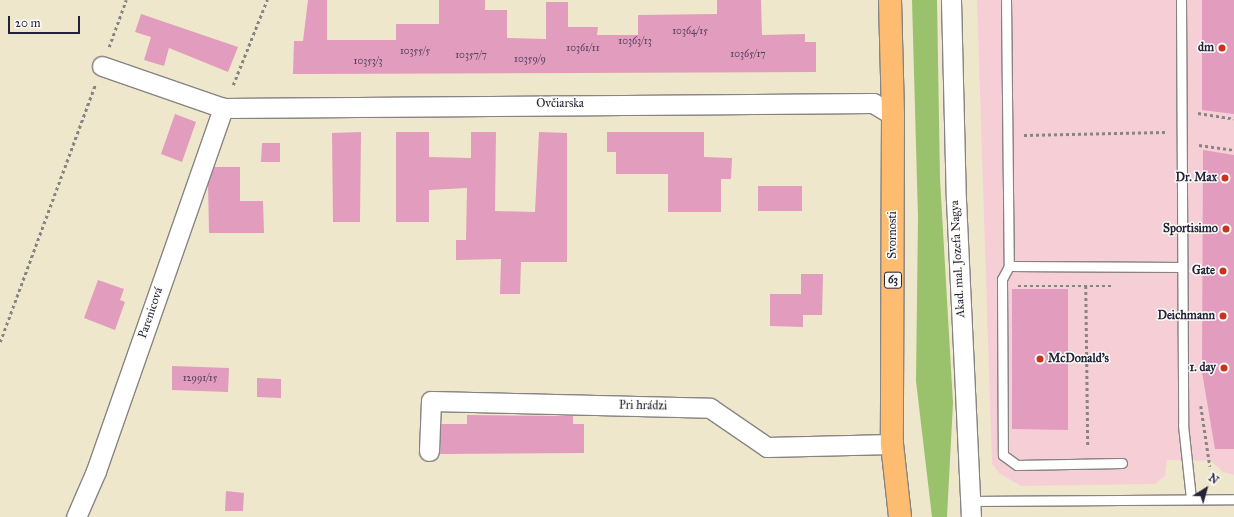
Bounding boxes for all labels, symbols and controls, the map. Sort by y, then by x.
scale bar [10,8,82,34]
text: 20 m [15,16,41,30]
house number: 10364/15 [672,26,708,38]
house number: 10363/13 [618,36,652,48]
place label: dm [1198,41,1214,55]
house number: 10361/11 [566,43,600,55]
marker: dm [1217,43,1227,53]
house number: 10355/5 [400,46,430,58]
house number: 10365/17 [730,49,766,61]
house number: 10357/7 [455,50,487,62]
house number: 10359/9 [514,54,546,66]
house number: 10353/3 [353,56,383,68]
street label: Ovčiarska [536,97,584,111]
place label: Dr. Max [1175,171,1217,185]
marker: Dr. Max [1220,173,1230,183]
street label: Akad. mal. Jozefa Nagya [948,200,968,318]
street label: Svornosti [886,211,900,259]
place label: Sportisimo [1163,222,1218,236]
marker: Sportisimo [1221,224,1231,234]
place label: Gate [1192,264,1215,278]
marker: Gate [1218,266,1228,276]
road number: 63 [883,271,903,289]
street label: Parenicová [136,286,166,340]
place label: Deichmann [1157,309,1215,323]
marker: Deichmann [1218,311,1228,321]
place label: McDonald's [1048,352,1109,366]
marker: McDonald's [1035,354,1045,364]
place label: 1. day [1190,361,1216,375]
marker: 1. day [1219,363,1229,373]
house number: 12991/15 [183,373,217,385]
street label: Pri hrádzi [619,398,667,414]
north arrow [1186,469,1226,509]
text: N [1206,471,1221,487]

